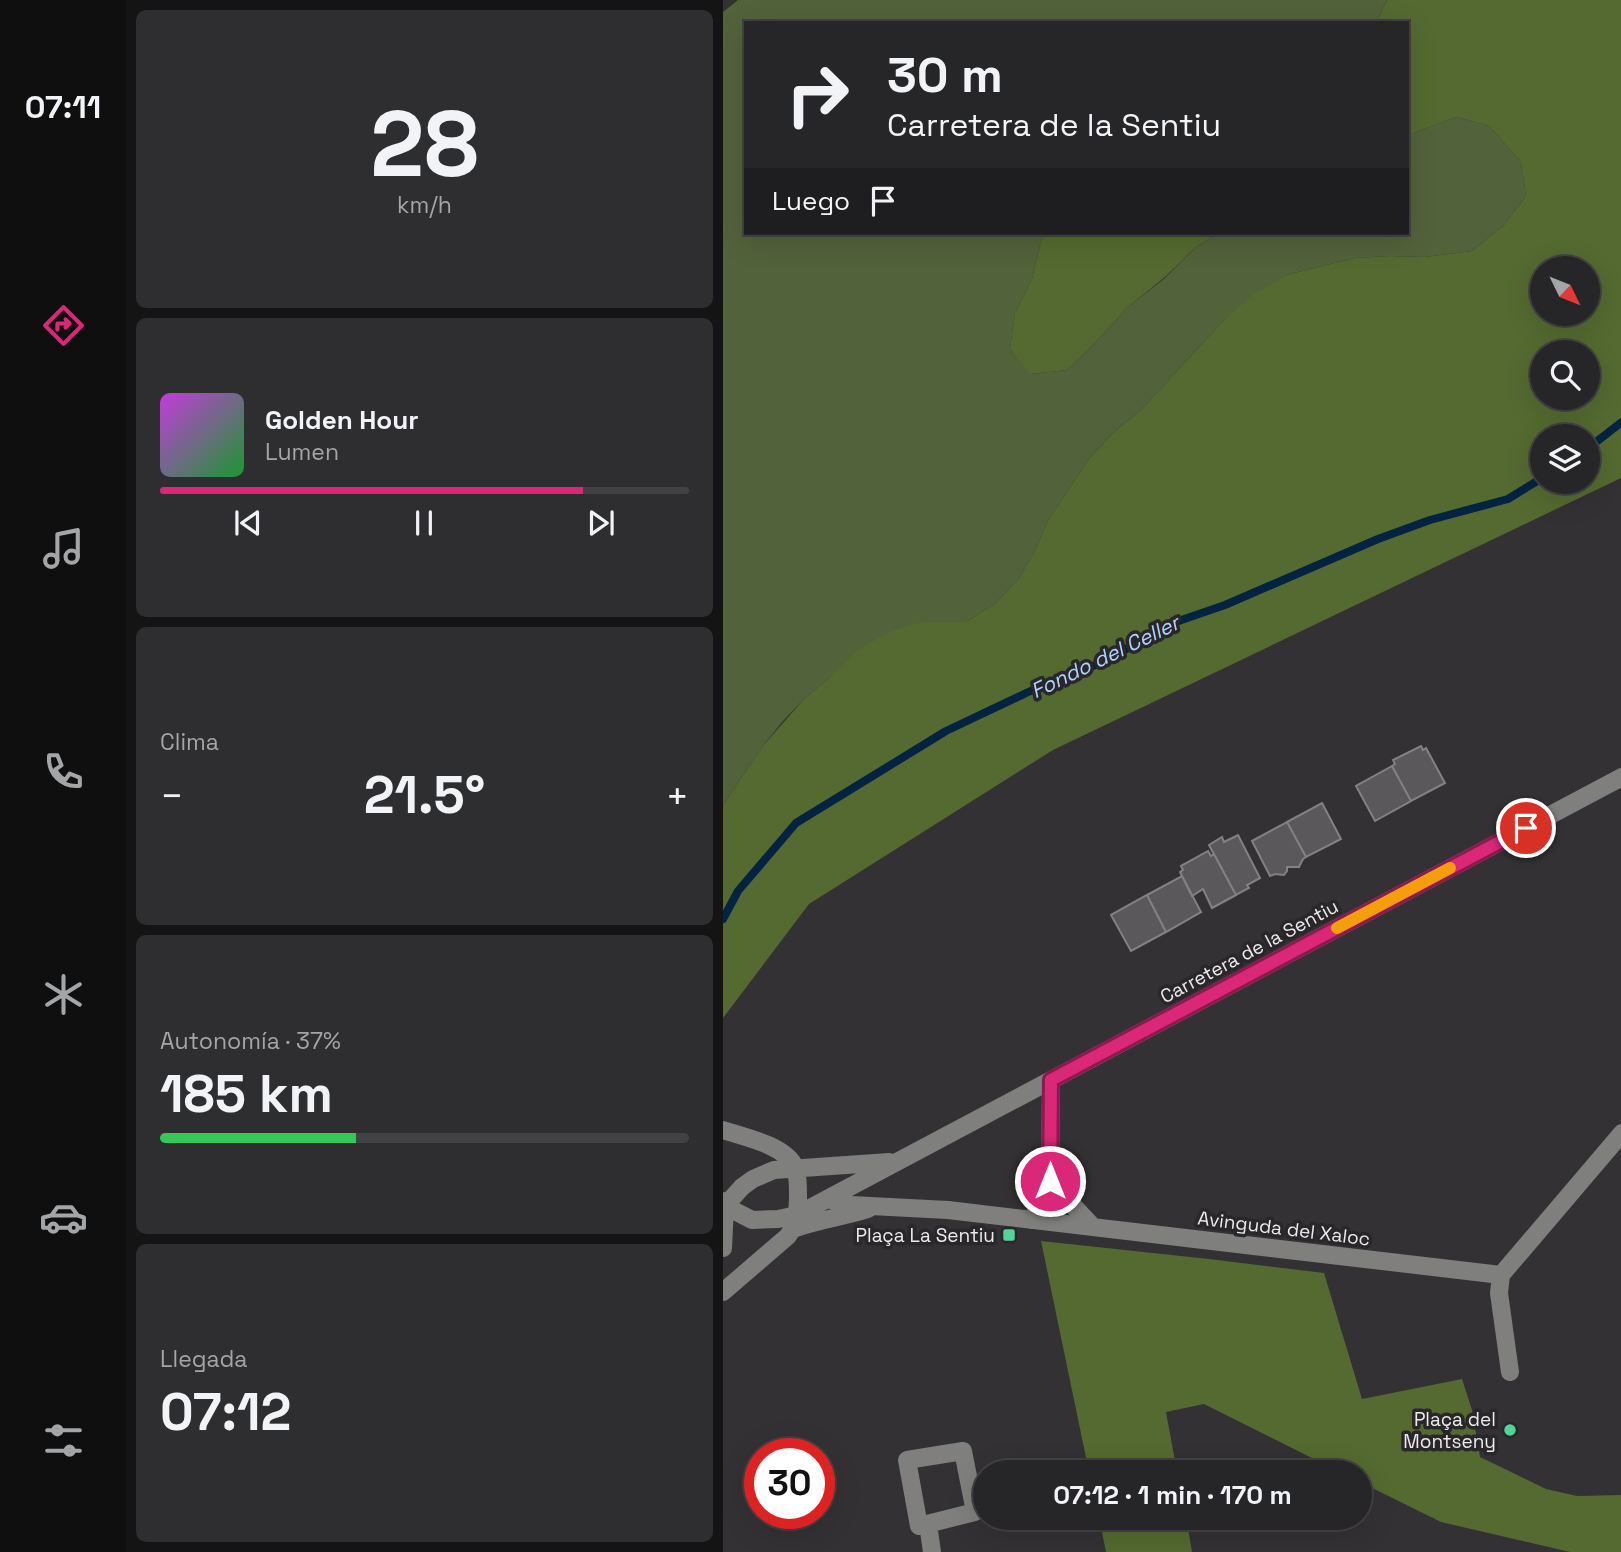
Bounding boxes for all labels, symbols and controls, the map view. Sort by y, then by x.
text: 30 m [887,44,1003,106]
icon: right [772,49,863,140]
text: 28 [370,86,479,203]
text: 07:11 [25,87,101,127]
text: Carretera de la Sentiu [887,105,1221,145]
icon: arrive [864,182,902,220]
text: Luego [772,184,850,218]
text: km/h [397,190,452,220]
north arrow [1530,256,1600,326]
map controls [1530,256,1600,494]
icon: directions [39,301,88,350]
button: search [1530,340,1600,410]
text: Golden Hour [265,403,419,437]
button: layers [1530,424,1600,494]
text: Lumen [265,437,339,467]
icon: previous [229,504,267,542]
icon: pause [405,504,443,542]
icon: next [582,504,620,542]
icon: music [39,524,88,573]
water label: Fondo del Celler [1026,608,1185,704]
text: Clima [160,727,219,757]
icon: phone [39,747,88,796]
text: 21.5° [364,762,485,828]
text: − [160,772,184,820]
text: + [665,772,689,820]
pin [1496,798,1556,858]
icon: arrive [1507,809,1545,847]
street label: Carretera de la Sentiu [1156,894,1343,1009]
icon: climate [39,970,88,1019]
text: Autonomía · 37% [160,1026,341,1056]
text: 185 km [160,1061,333,1127]
position arrow [1013,1144,1087,1218]
icon: car [39,1193,88,1242]
street label: Avinguda del Xaloc [1196,1206,1372,1251]
place label: Plaça La Sentiu [856,1223,995,1248]
marker: Plaça La Sentiu [1001,1227,1017,1243]
text: Llegada [160,1344,248,1374]
text: 07:12 [160,1379,291,1445]
place label: Plaça del Montseny [1403,1407,1496,1454]
icon: filters [39,1416,88,1465]
marker: Plaça del Montseny [1502,1422,1518,1438]
speed limit sign: 30 [744,1438,835,1529]
text: 07:12 · 1 min · 170 m [1053,1478,1292,1512]

